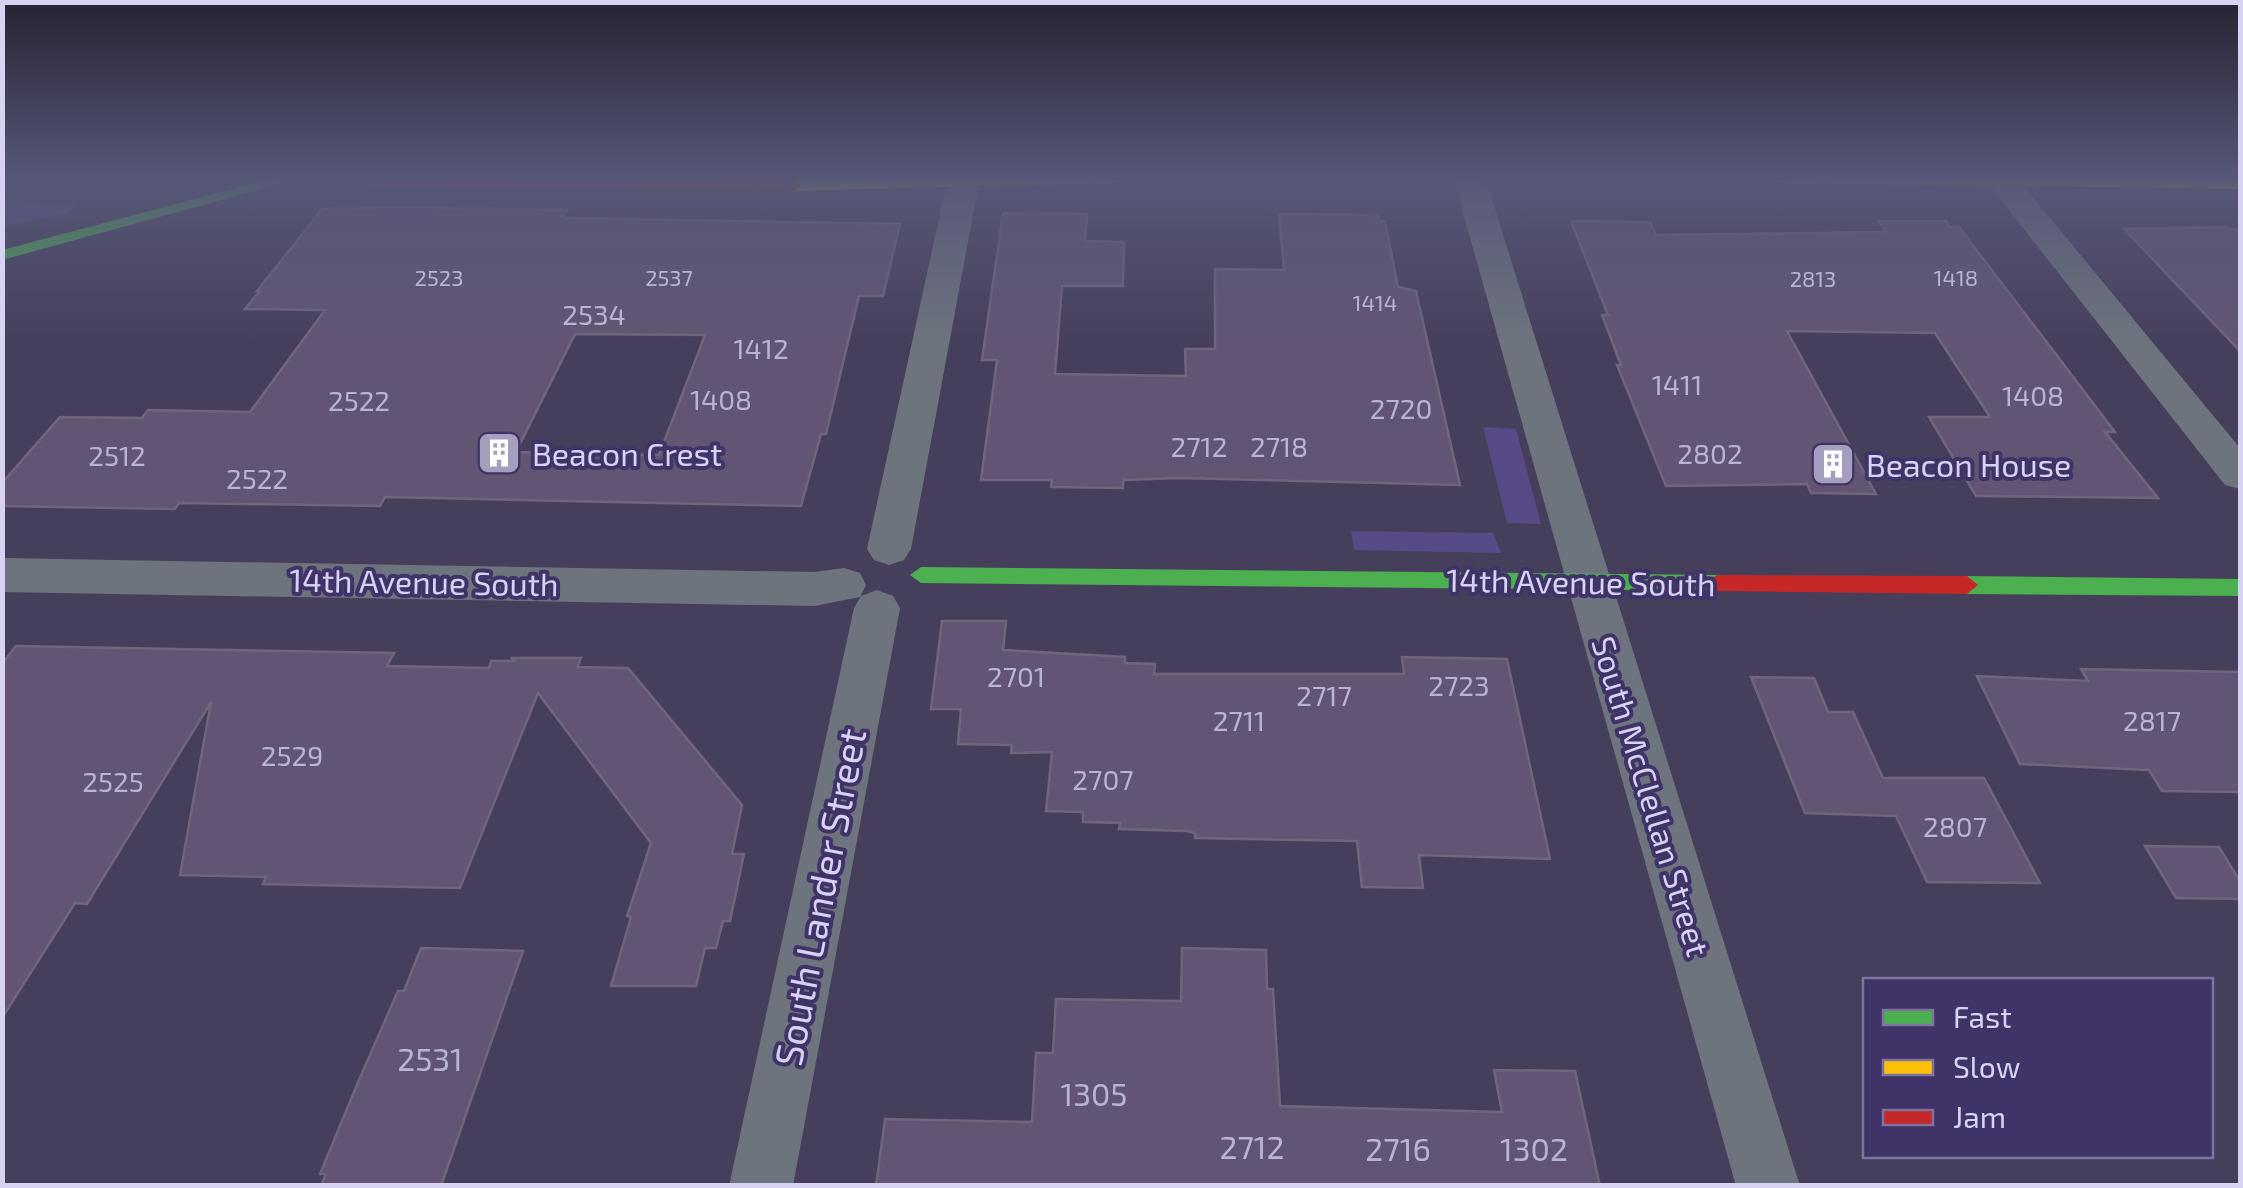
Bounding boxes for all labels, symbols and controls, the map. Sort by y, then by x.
house number: 2523 [415,264,463,290]
house number: 2537 [645,264,693,290]
house number: 1418 [1934,264,1978,290]
house number: 2813 [1790,265,1836,291]
house number: 1414 [1353,289,1397,315]
house number: 2534 [562,297,626,331]
house number: 1412 [733,331,789,365]
house number: 1411 [1652,367,1702,401]
house number: 1408 [2002,378,2064,412]
house number: 1408 [690,382,752,416]
house number: 2522 [328,383,390,417]
house number: 2720 [1370,391,1432,425]
house number: 2712 [1171,429,1227,463]
house number: 2718 [1250,429,1308,463]
building icon: Beacon Crest [476,430,522,476]
place label: Beacon Crest [532,434,722,472]
house number: 2802 [1677,436,1743,470]
house number: 2512 [88,438,146,472]
building icon: Beacon House [1810,441,1856,487]
place label: Beacon House [1866,445,2071,483]
house number: 2522 [226,461,288,495]
street label: 14th Avenue South [289,560,559,602]
street label: 14th Avenue South [1446,560,1716,602]
street label: South McClellan Street [1585,632,1719,960]
house number: 2701 [987,659,1045,693]
house number: 2723 [1428,668,1490,702]
house number: 2717 [1296,678,1352,712]
house number: 2711 [1213,703,1265,737]
house number: 2817 [2123,703,2181,737]
street label: South Lander Street [764,724,874,1070]
house number: 2529 [261,738,323,772]
house number: 2707 [1072,762,1134,796]
house number: 2525 [82,764,144,798]
house number: 2807 [1923,809,1987,843]
legend [1863,978,2213,1158]
text: Fast [1953,998,2012,1034]
house number: 2531 [397,1039,463,1077]
text: Slow [1953,1048,2020,1084]
house number: 1305 [1061,1074,1127,1112]
text: Jam [1953,1098,2006,1134]
house number: 2712 [1219,1127,1285,1165]
house number: 2716 [1365,1129,1431,1167]
house number: 1302 [1500,1129,1568,1167]

